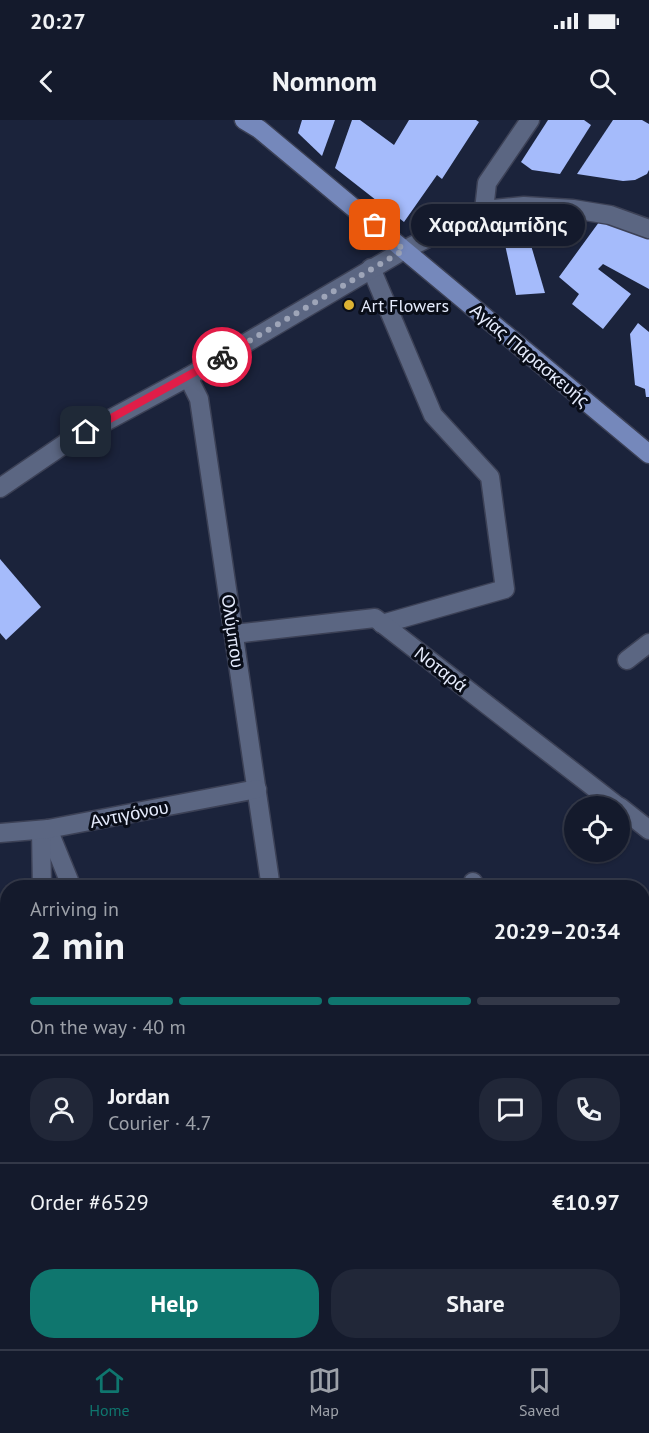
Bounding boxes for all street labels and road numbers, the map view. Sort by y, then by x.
street label: Αγίας Παρασκευής [465,298,595,412]
street label: Ολύμπου [216,593,250,669]
street label: Νοταρά [410,641,472,697]
street label: Αντιγόνου [88,795,170,833]

